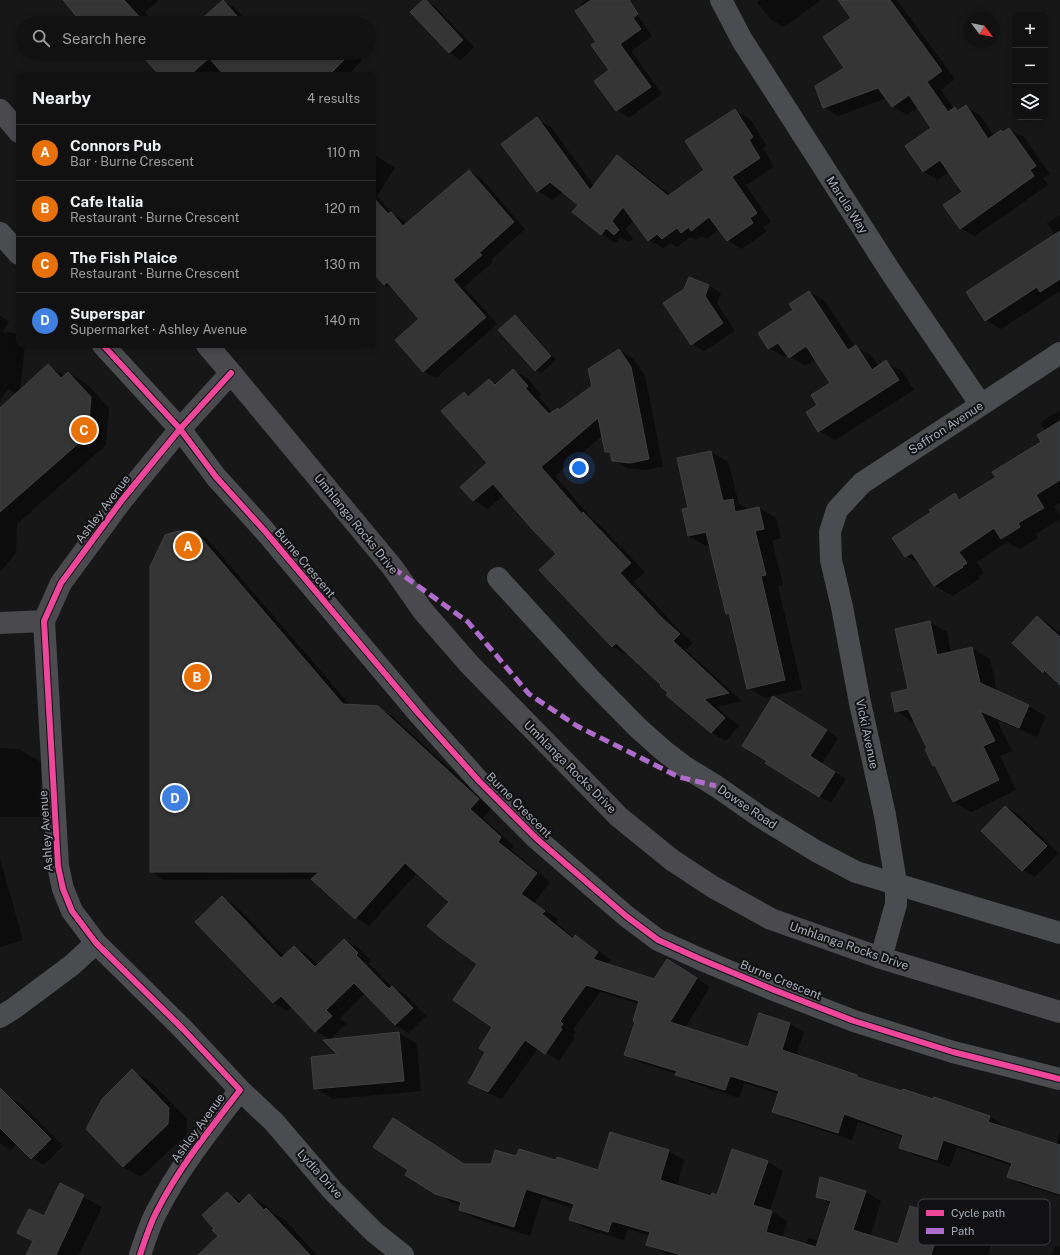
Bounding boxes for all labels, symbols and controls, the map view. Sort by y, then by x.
north arrow [964,12,1000,48]
map controls [1012,12,1048,120]
button: + [1012,12,1048,48]
search box [16,16,376,60]
icon: search [30,27,52,49]
text: Search here [62,30,146,47]
button: − [1012,48,1048,84]
button: layers [1012,84,1048,120]
text: Nearby [32,88,91,108]
text: 4 results [307,91,360,106]
text: Connors Pub [70,137,161,154]
text: A [40,145,50,160]
text: 110 m [327,145,360,160]
text: Bar · Burne Crescent [70,154,194,169]
street label: Marula Way [823,174,871,237]
text: Cafe Italia [70,193,143,210]
text: B [41,201,49,216]
text: 120 m [325,201,360,216]
text: Restaurant · Burne Crescent [70,210,240,225]
text: The Fish Plaice [70,249,177,266]
text: C [40,257,50,272]
text: 130 m [324,257,360,272]
text: Restaurant · Burne Crescent [70,266,240,281]
text: Superspar [70,305,145,322]
text: D [40,313,50,328]
text: 140 m [324,313,360,328]
text: Supermarket · Ashley Avenue [70,322,247,337]
street label: Saffron Avenue [906,399,986,457]
pin: C [71,415,97,445]
your location [569,458,589,478]
street label: Umhlanga Rocks Drive [311,471,401,577]
street label: Ashley Avenue [73,472,133,546]
street label: Burne Crescent [272,525,338,601]
pin: A [175,531,201,561]
pin: B [184,662,210,692]
street label: Vicki Avenue [853,698,881,771]
street label: Umhlanga Rocks Drive [521,718,619,816]
street label: Burne Crescent [483,769,555,841]
street label: Dowse Road [715,782,779,832]
pin: D [162,783,188,813]
street label: Ashley Avenue [36,789,56,872]
street label: Umhlanga Rocks Drive [788,919,911,973]
street label: Burne Crescent [738,957,824,1003]
street label: Ashley Avenue [168,1091,228,1165]
street label: Lydia Drive [294,1147,346,1202]
legend [918,1199,1050,1245]
text: Cycle path [951,1207,1005,1219]
text: Path [951,1225,974,1237]

